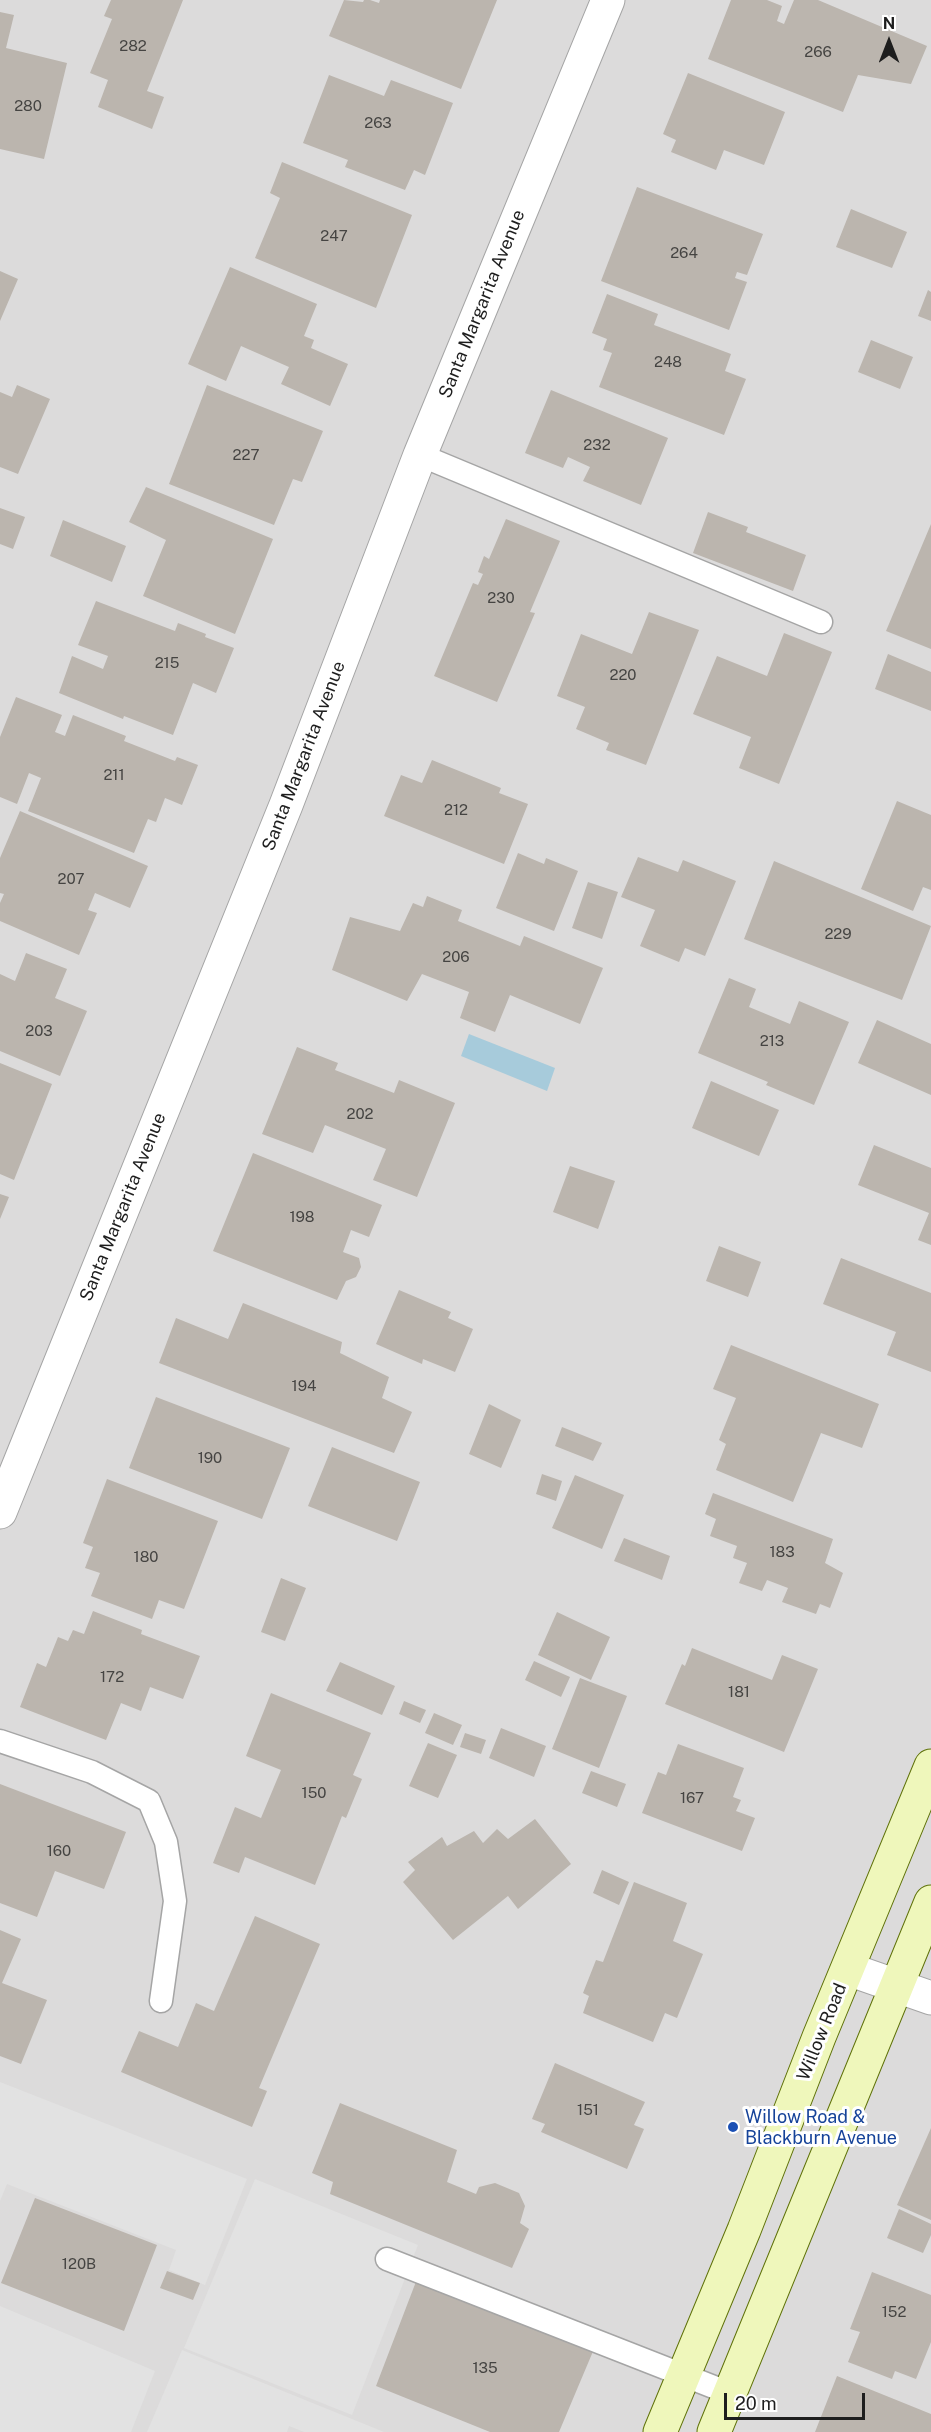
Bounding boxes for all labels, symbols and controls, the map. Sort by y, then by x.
north arrow [859,12,919,72]
text: N [883,14,895,33]
house number: 282 [119,37,147,55]
house number: 266 [804,43,832,61]
house number: 280 [14,97,42,115]
house number: 263 [364,114,392,132]
street label: Santa Margarita Avenue [434,207,530,401]
house number: 247 [320,227,348,245]
house number: 264 [670,244,698,262]
house number: 248 [654,353,682,371]
house number: 232 [583,436,611,454]
house number: 227 [233,446,259,464]
house number: 230 [487,589,515,607]
house number: 215 [155,654,179,672]
street label: Santa Margarita Avenue [258,658,350,854]
house number: 220 [609,666,637,684]
house number: 211 [103,766,125,784]
house number: 212 [444,801,468,819]
house number: 207 [58,870,84,888]
house number: 229 [824,925,852,943]
house number: 206 [442,948,470,966]
house number: 203 [25,1022,53,1040]
house number: 213 [760,1032,784,1050]
house number: 202 [346,1105,374,1123]
street label: Santa Margarita Avenue [75,1110,171,1304]
house number: 198 [289,1208,315,1226]
house number: 194 [292,1377,316,1395]
house number: 190 [198,1449,222,1467]
house number: 183 [769,1543,795,1561]
house number: 180 [134,1548,158,1566]
house number: 172 [100,1668,124,1686]
house number: 181 [728,1683,750,1701]
house number: 150 [302,1784,326,1802]
house number: 167 [680,1789,704,1807]
house number: 160 [47,1842,71,1860]
street label: Willow Road [793,1980,851,2084]
house number: 151 [577,2101,599,2119]
place label: Willow Road & Blackburn Avenue [745,2106,897,2148]
marker: Willow Road & Blackburn Avenue [726,2120,740,2134]
house number: 120B [62,2255,96,2273]
house number: 152 [882,2303,906,2321]
house number: 135 [472,2359,498,2377]
scale bar [727,2381,868,2419]
text: 20 m [735,2393,777,2414]

